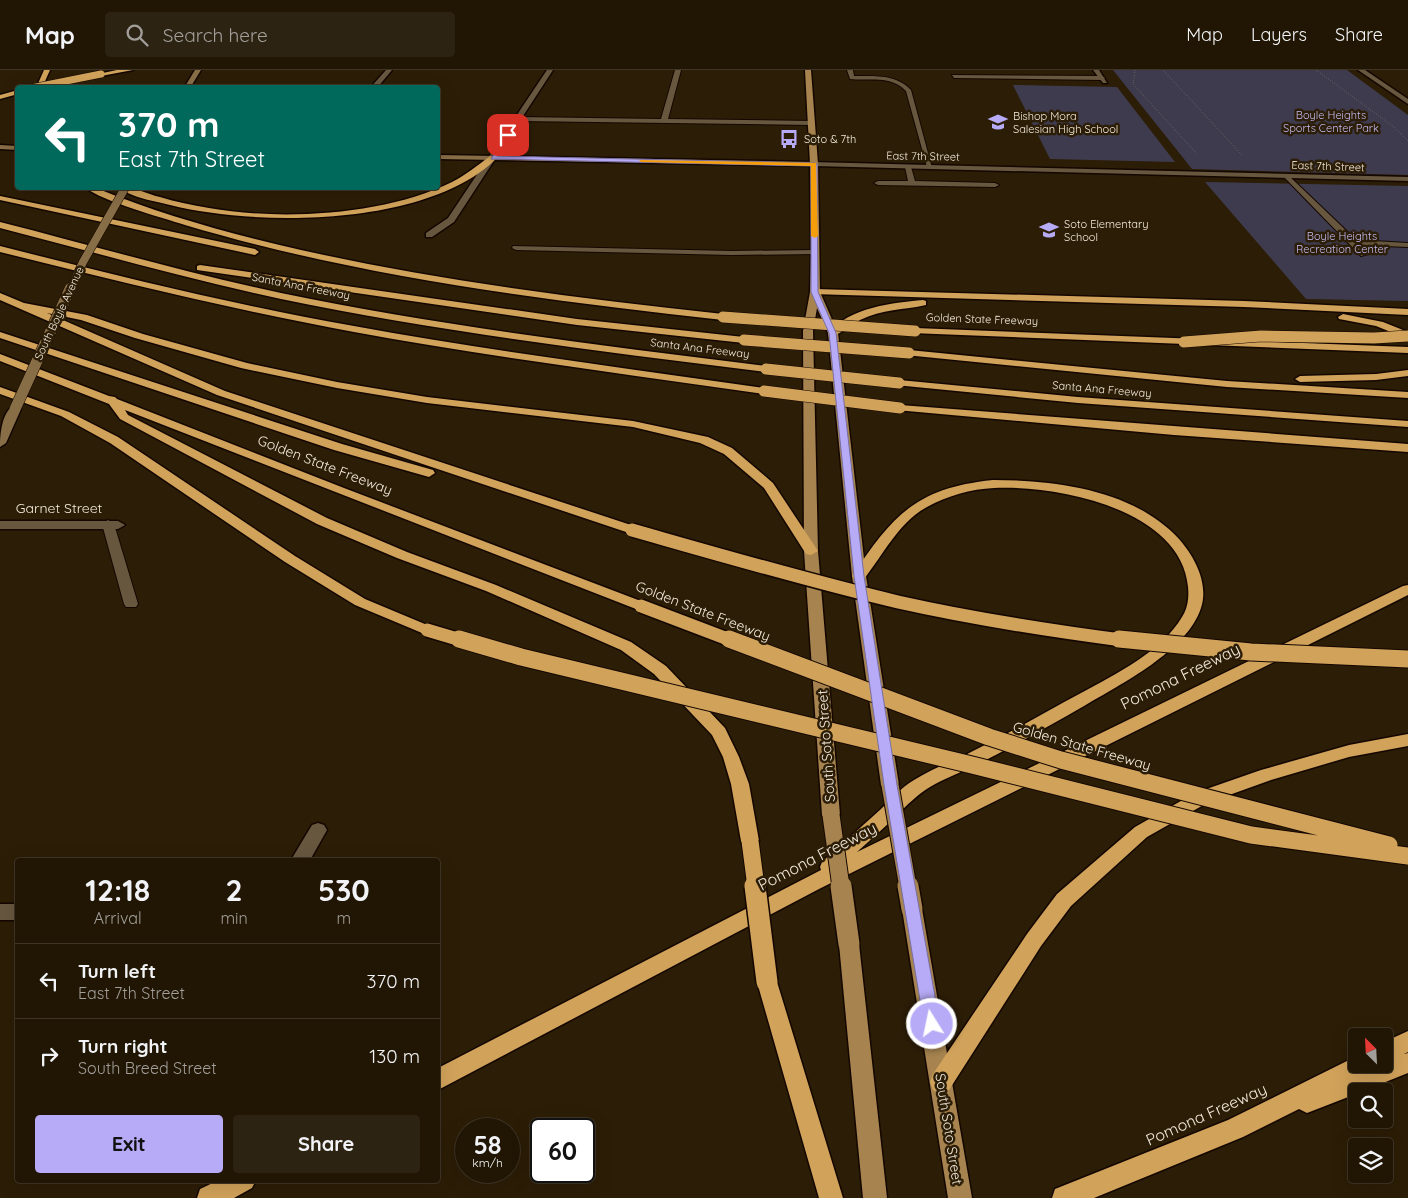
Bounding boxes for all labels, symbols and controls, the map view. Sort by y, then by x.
search box [105,12,455,57]
text: Map [25,20,75,50]
icon: search [123,21,151,49]
text: Search here [163,23,268,47]
text: Map [1186,23,1223,46]
text: Layers [1251,23,1307,46]
text: Share [1335,23,1383,46]
text: 370 m [118,102,220,146]
icon: left [35,105,100,170]
park label: Boyle Heights Sports Center Park [1283,108,1379,135]
place label: Bishop Mora Salesian High School [1013,109,1118,136]
school or university icon: Bishop Mora Salesian High School [987,111,1009,133]
pin [487,114,529,156]
icon: arrive [494,121,522,149]
bus stop icon: Soto & 7th [778,128,800,150]
place label: Soto & 7th [804,132,856,146]
text: East 7th Street [118,145,265,173]
street label: East 7th Street [886,148,960,164]
street label: East 7th Street [1291,158,1365,174]
place label: Soto Elementary School [1064,217,1149,244]
school or university icon: Soto Elementary School [1038,219,1060,241]
park label: Boyle Heights Recreation Center [1296,229,1389,256]
street label: South Boyle Avenue [31,264,87,362]
street label: Santa Ana Freeway [251,270,351,302]
street label: Golden State Freeway [926,310,1038,328]
street label: Santa Ana Freeway [650,335,750,361]
street label: Santa Ana Freeway [1052,378,1152,400]
street label: Golden State Freeway [255,431,395,499]
street label: Garnet Street [16,499,103,517]
street label: Golden State Freeway [633,577,773,645]
street label: Pomona Freeway [1117,638,1243,714]
street label: South Soto Street [813,689,839,803]
street label: Golden State Freeway [1011,718,1153,774]
street label: Pomona Freeway [754,818,880,894]
text: 12:18 [85,871,150,909]
text: 2 [226,871,243,909]
text: 530 [318,871,370,909]
text: Arrival [94,908,142,928]
text: min [220,908,248,928]
text: m [337,908,351,928]
text: Turn left [78,959,156,983]
icon: left [35,967,63,995]
text: 370 m [366,969,420,993]
text: East 7th Street [78,983,185,1003]
position arrow [905,997,957,1049]
north arrow [1348,1028,1392,1072]
map controls [1348,1028,1393,1183]
text: Turn right [78,1034,167,1058]
icon: right [35,1042,63,1070]
text: 130 m [369,1044,420,1068]
text: South Breed Street [78,1058,217,1078]
street label: South Soto Street [931,1072,967,1186]
street label: Pomona Freeway [1142,1078,1270,1150]
button: search [1348,1083,1393,1128]
button: Exit [35,1115,223,1173]
button: Share [233,1115,420,1173]
speed limit sign: 60 [530,1118,595,1183]
text: 58 [473,1129,502,1160]
button: layers [1348,1138,1393,1183]
text: km/h [472,1155,503,1170]

